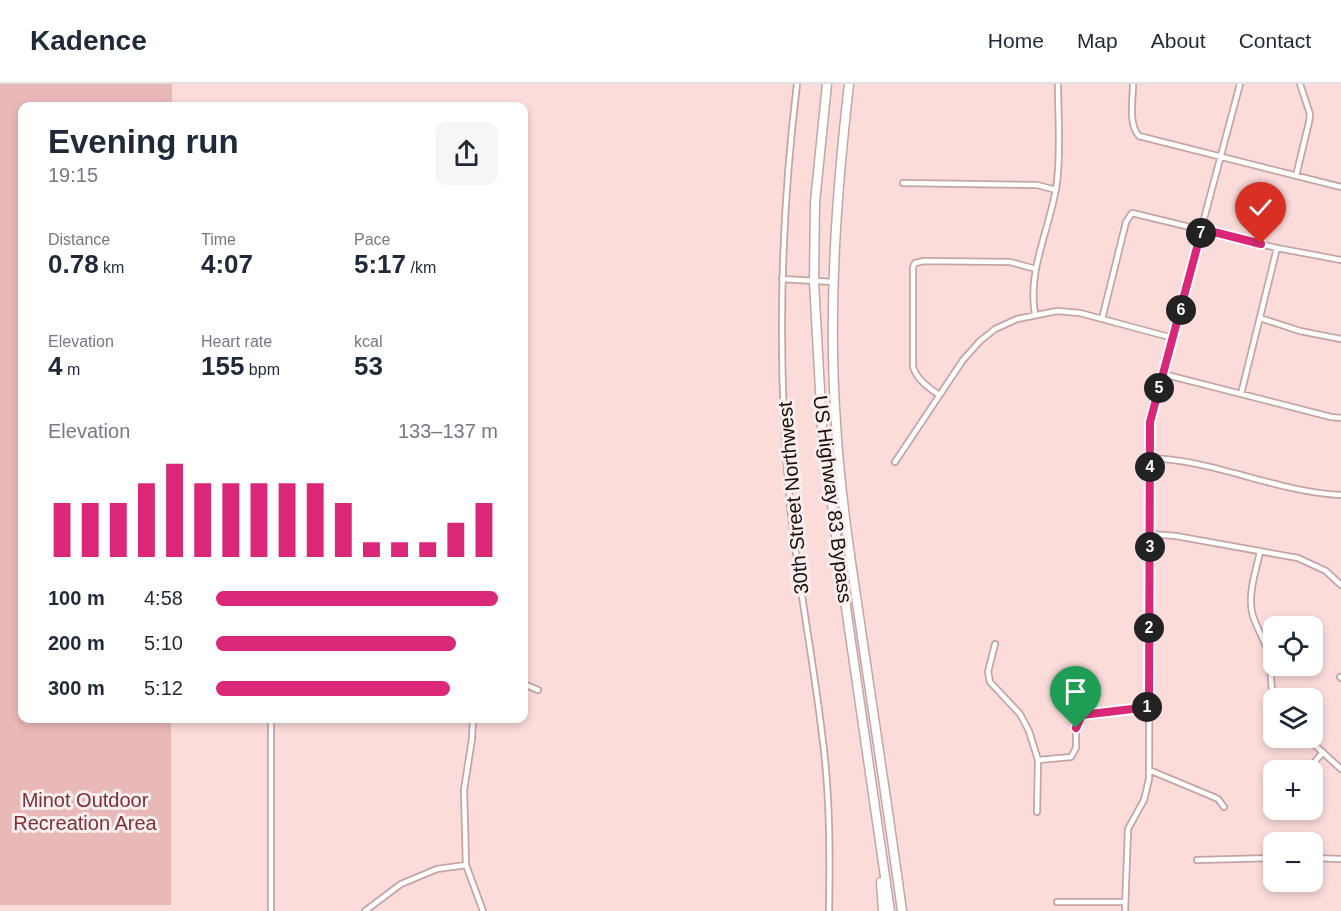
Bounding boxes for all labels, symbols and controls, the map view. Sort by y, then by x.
text: Kadence [30,25,147,56]
text: Home [988,29,1044,52]
text: Map [1077,29,1118,52]
text: About [1151,29,1206,52]
text: Contact [1239,29,1311,52]
button: share [435,122,498,185]
text: Evening run [48,123,239,160]
text: 19:15 [48,164,98,186]
pin [1235,182,1286,244]
icon: check [1244,191,1277,224]
pin: 7 [1186,218,1216,248]
text: 7 [1197,224,1205,241]
text: Distance [48,231,110,248]
text: Time [201,231,236,248]
text: Pace [354,231,390,248]
text: 0.78 [48,249,99,279]
text: 4:07 [201,249,253,279]
text: 5:17 [354,249,406,279]
text: km [99,259,124,276]
text: /km [406,259,436,276]
pin: 6 [1166,295,1196,325]
text: 6 [1177,301,1185,318]
text: Elevation [48,333,114,350]
text: Heart rate [201,333,272,350]
text: kcal [354,333,382,350]
text: 4 [48,351,62,381]
text: 155 [201,351,244,381]
text: 53 [354,351,383,381]
text: m [62,361,80,378]
text: bpm [244,361,280,378]
pin: 5 [1144,373,1174,403]
text: 5 [1155,379,1163,396]
street label: US Highway 83 Bypass [809,394,857,604]
street label: 30th Street Northwest [774,400,812,595]
text: Elevation [48,420,130,442]
text: 133–137 m [398,420,498,442]
pin: 4 [1135,452,1165,482]
text: 4 [1146,458,1154,475]
pin: 3 [1135,532,1165,562]
text: 3 [1146,538,1154,555]
text: 100 m [48,587,105,609]
text: 4:58 [144,587,183,609]
pin: 2 [1134,613,1164,643]
map controls [1263,616,1323,892]
button: locate [1263,616,1323,676]
text: 2 [1145,619,1153,636]
text: 200 m [48,632,105,654]
text: 5:10 [144,632,183,654]
pin [1050,666,1101,728]
icon: arrive [1059,675,1092,708]
text: 300 m [48,677,105,699]
text: 5:12 [144,677,183,699]
button: layers [1263,688,1323,748]
pin: 1 [1132,692,1162,722]
text: 1 [1143,698,1151,715]
button: + [1263,760,1323,820]
park label: Minot Outdoor Recreation Area [13,789,158,834]
button: − [1263,832,1323,892]

